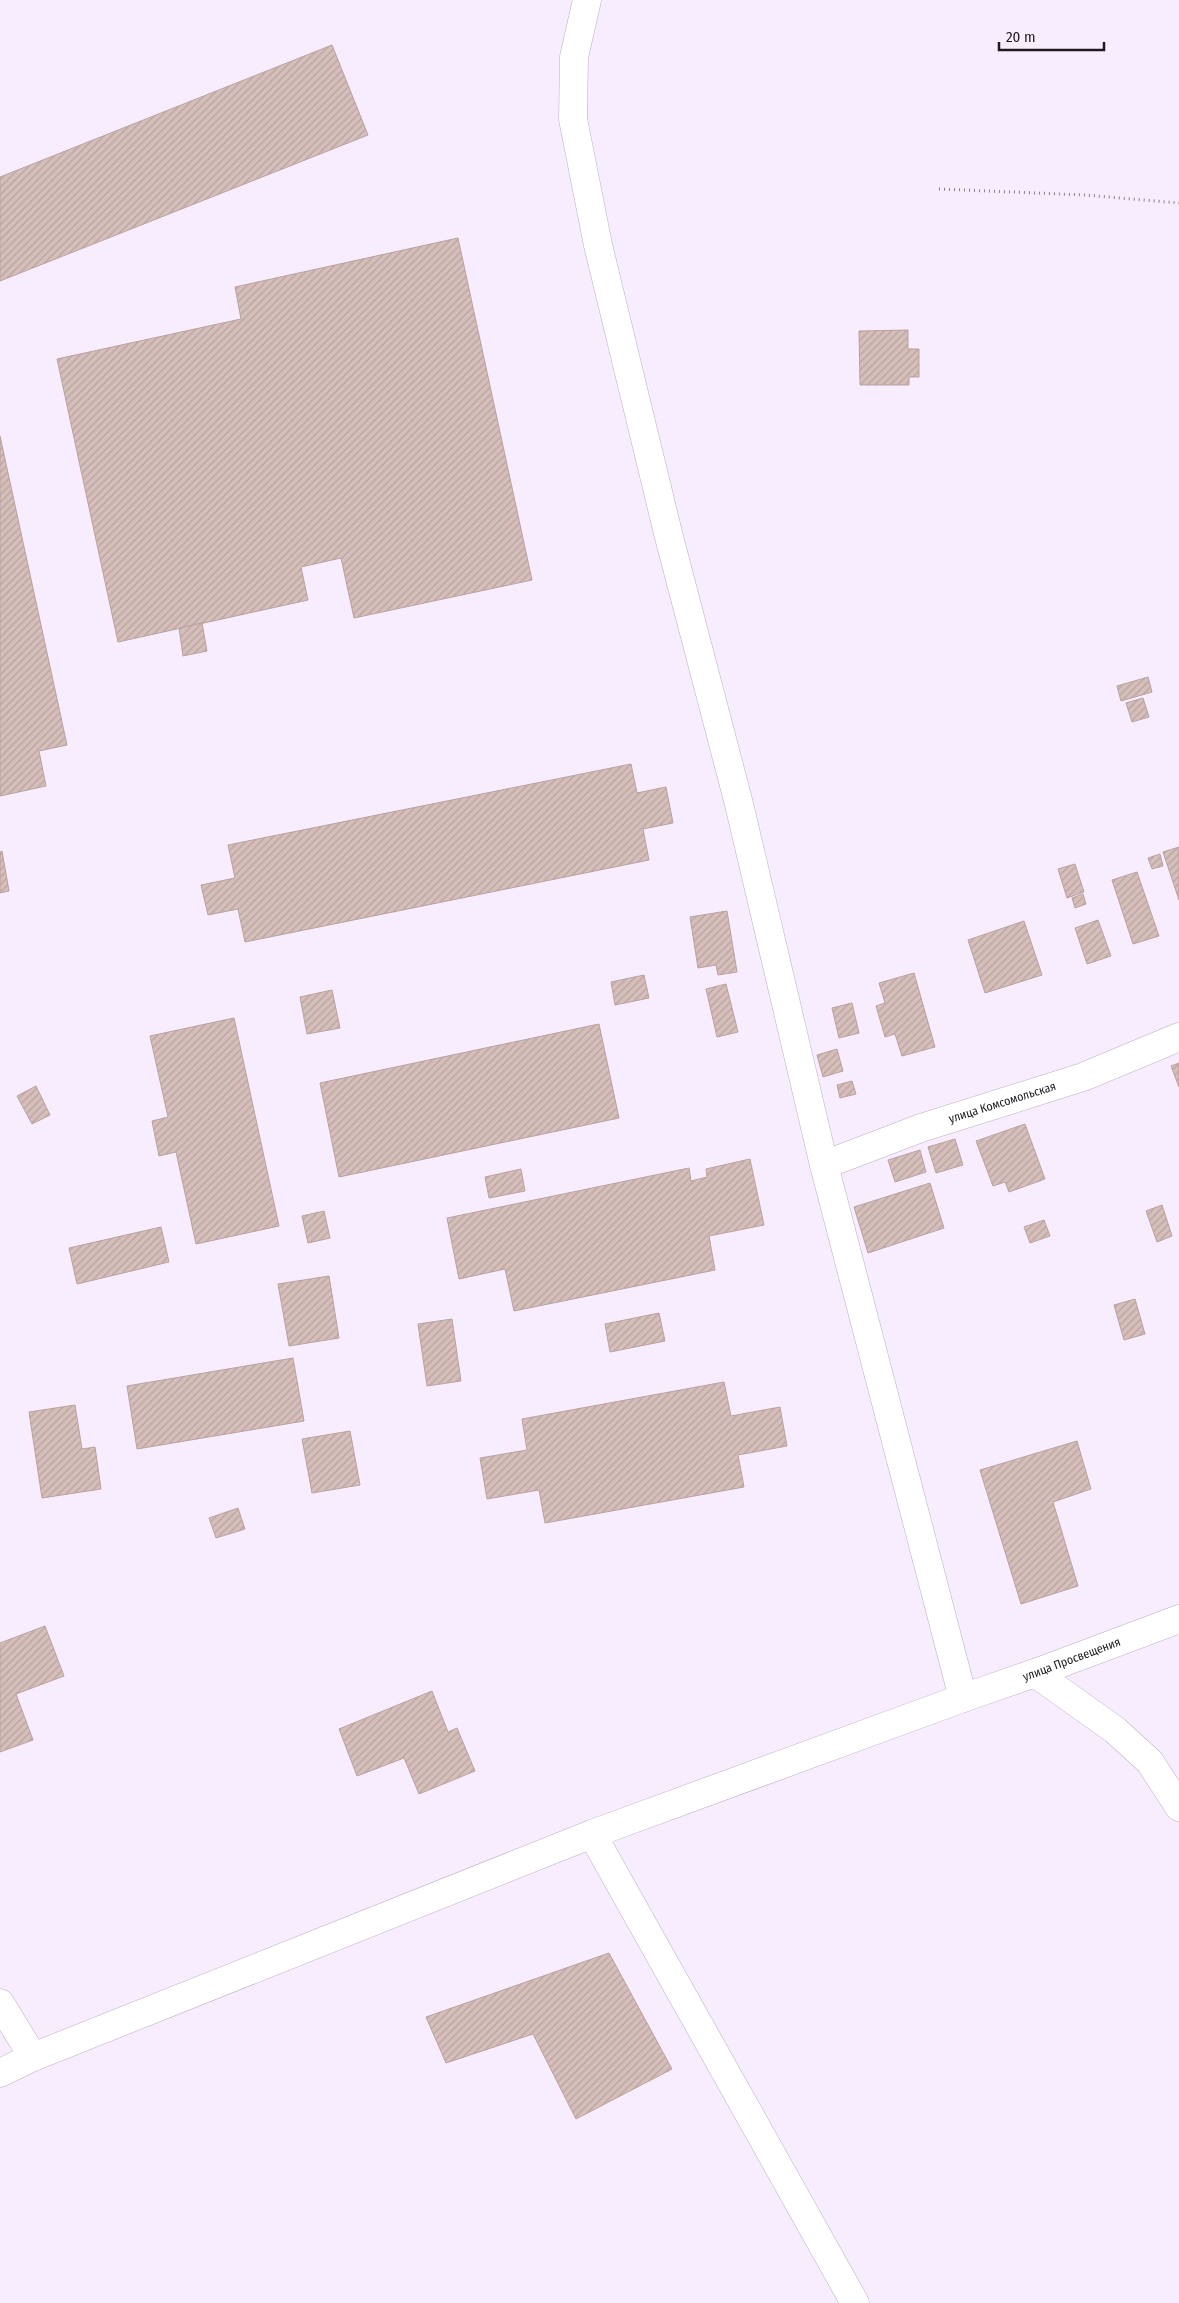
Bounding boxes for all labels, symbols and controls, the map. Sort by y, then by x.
scale bar [999,20,1104,52]
text: 20 m [1006,28,1036,46]
street label: улица Комсомольская [947,1079,1058,1126]
street label: улица Просвещения [1021,1635,1122,1684]

